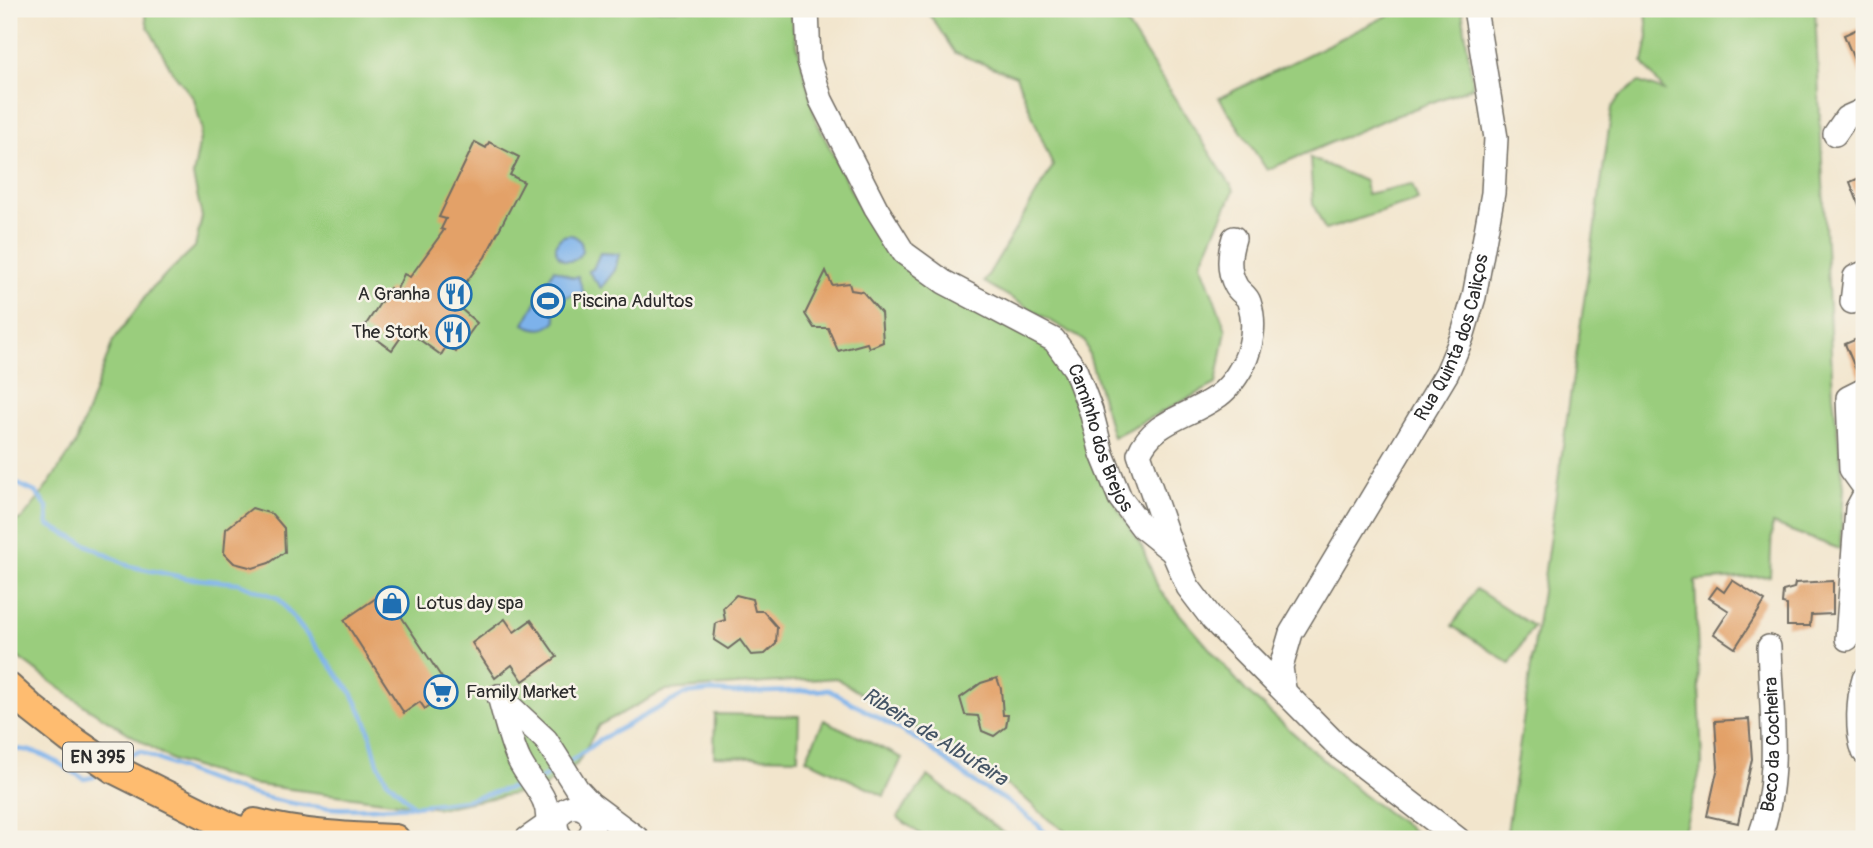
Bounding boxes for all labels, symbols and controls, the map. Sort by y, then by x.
street label: Rua Quinta dos Caliços [1409,252,1494,425]
restaurant icon: A Granha [436,275,474,313]
place label: A Granha [357,282,430,306]
sports icon: Piscina Adultos [529,282,567,320]
place label: Piscina Adultos [572,289,693,313]
restaurant icon: The Stork [434,313,472,351]
place label: The Stork [351,320,428,344]
street label: Caminho dos Brejos [1062,360,1139,517]
shop icon: Lotus day spa [373,584,411,622]
place label: Lotus day spa [416,591,524,615]
supermarket icon: Family Market [422,673,460,711]
street label: Beco da Cocheira [1755,676,1785,814]
place label: Family Market [466,680,577,704]
water label: Ribeira de Albufeira [858,682,1013,793]
road number: EN 395 [63,742,133,772]

